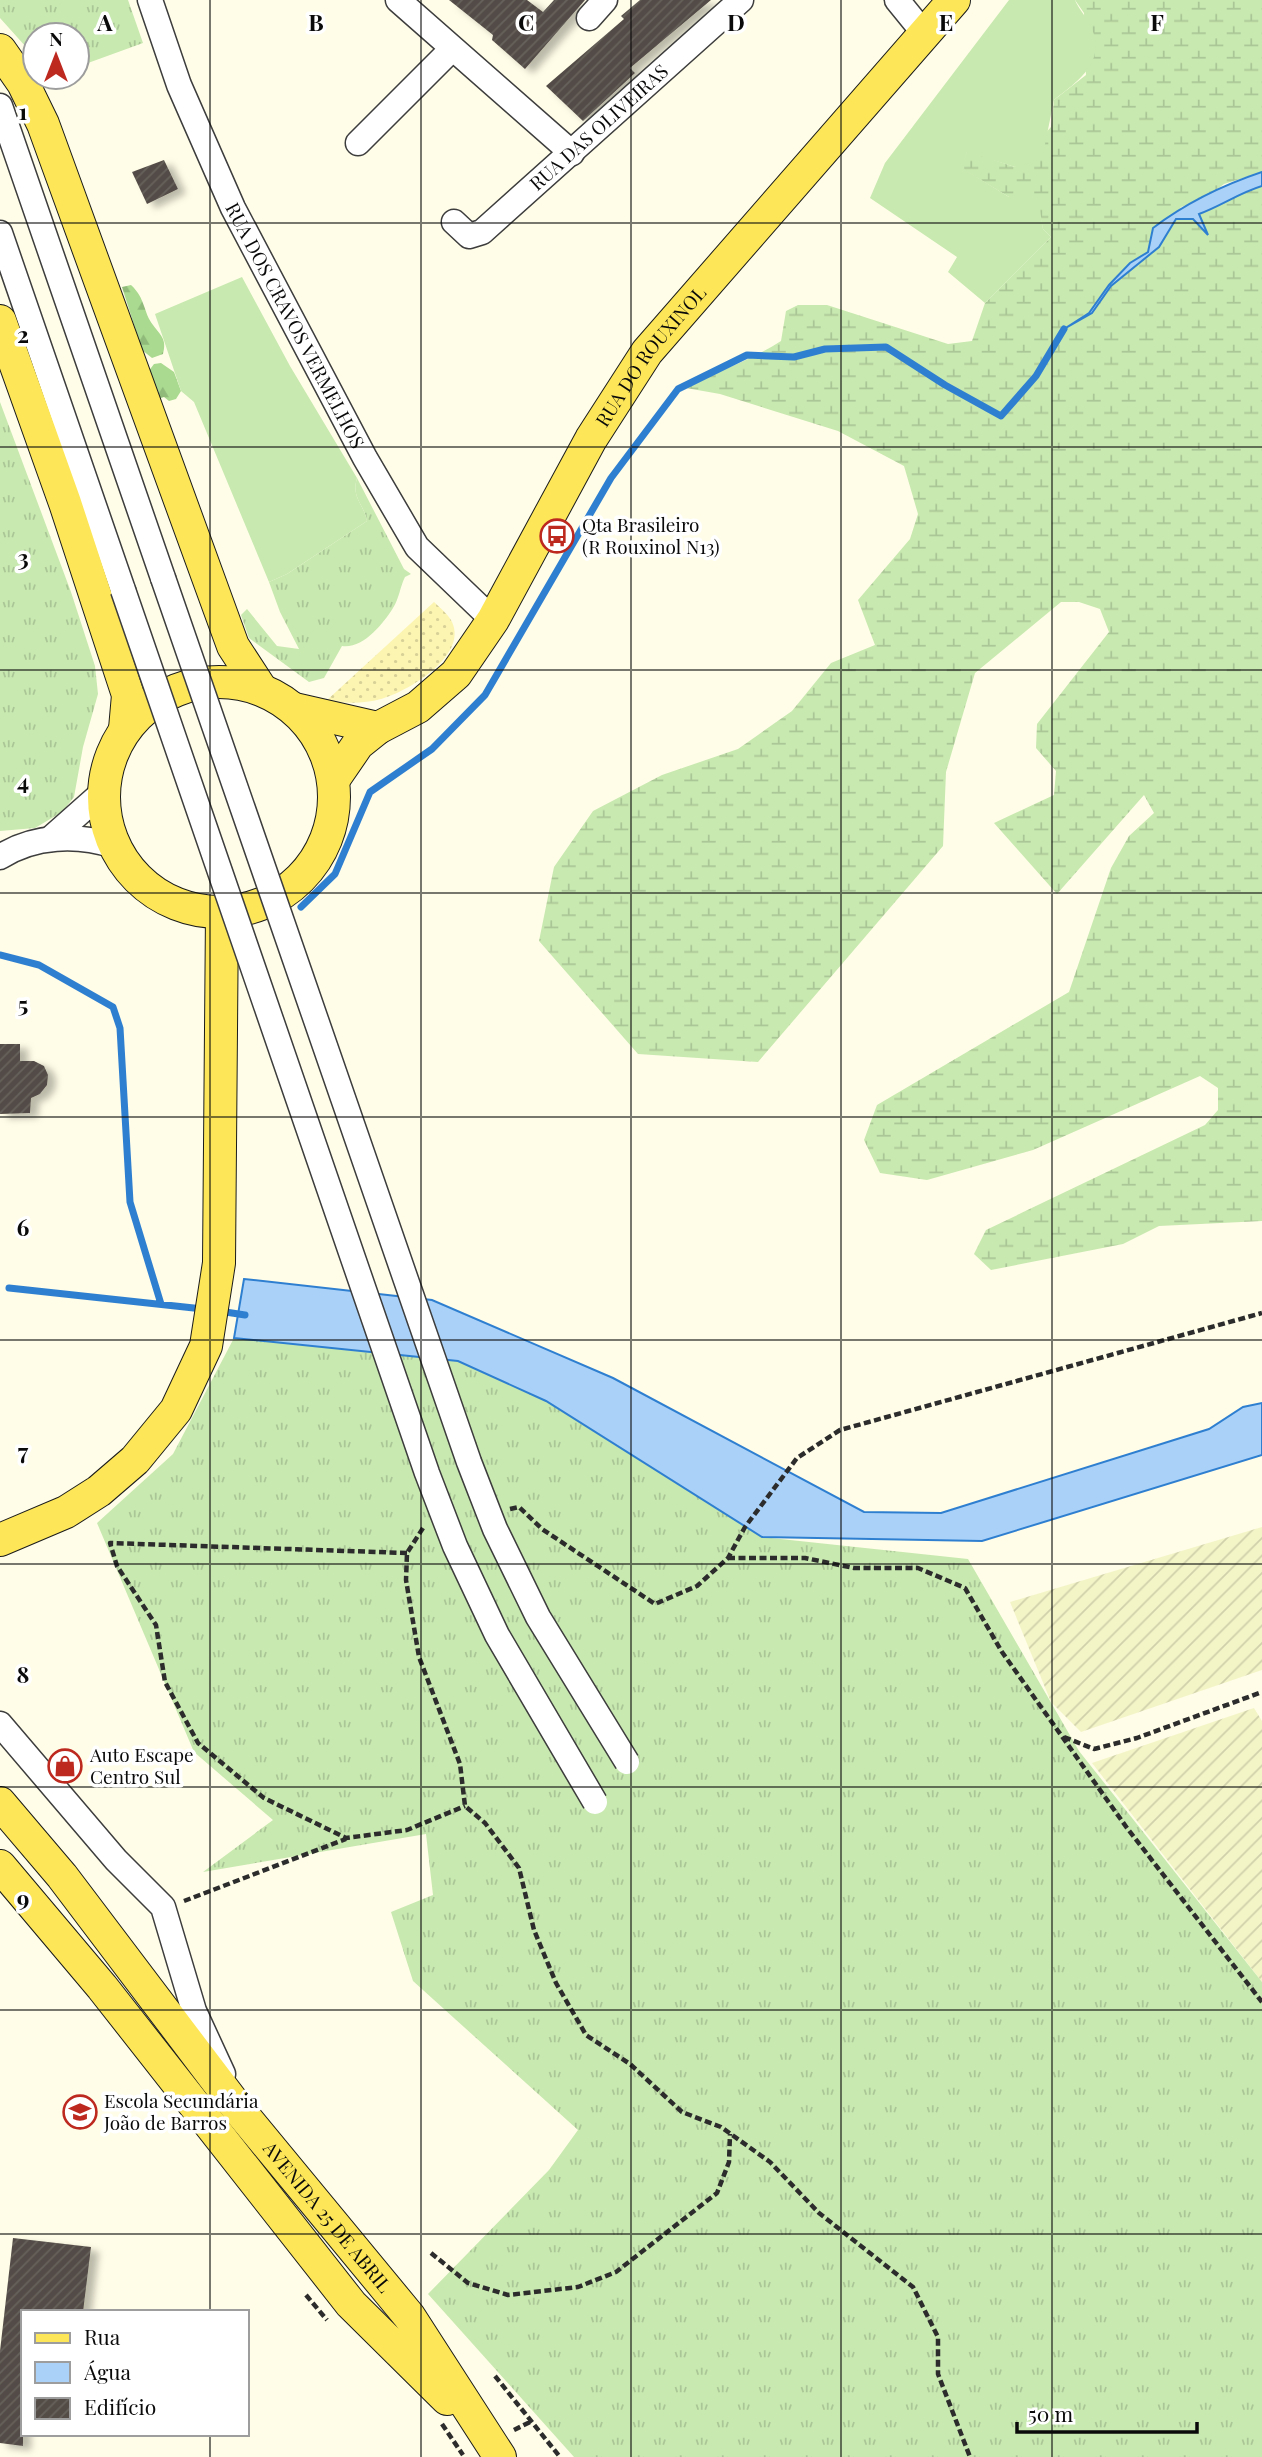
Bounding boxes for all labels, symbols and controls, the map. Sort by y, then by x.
text: A [96,6,113,37]
text: B [308,6,324,37]
text: C [518,6,534,37]
text: D [727,6,745,37]
text: E [939,6,953,37]
text: F [1150,6,1164,37]
north arrow [21,21,91,91]
text: N [49,25,63,51]
street label: RUA DAS OLIVEIRAS [523,58,673,196]
text: 1 [19,95,28,126]
street label: RUA DOS CRAVOS VERMELHOS [220,198,372,452]
street label: RUA DO ROUXINOL [588,280,711,431]
text: 2 [17,318,29,349]
place label: Qta Brasileiro (R Rouxinol N13) [582,511,720,559]
bus stop icon: Qta Brasileiro (R Rouxinol N13) [538,517,576,555]
text: 3 [17,541,29,572]
text: 4 [17,765,29,796]
text: 5 [18,988,28,1019]
text: 6 [17,1211,30,1242]
text: 7 [18,1435,29,1466]
text: 8 [17,1658,29,1689]
place label: Auto Escape Centro Sul [89,1741,194,1789]
shop icon: Auto Escape Centro Sul [46,1747,84,1785]
text: 9 [17,1882,29,1913]
place label: Escola Secundária João de Barros [103,2087,259,2135]
school or university icon: Escola Secundária João de Barros [61,2093,99,2131]
street label: AVENIDA 25 DE ABRIL [257,2135,398,2297]
legend [21,2310,248,2436]
text: Rua [84,2322,121,2350]
text: Água [83,2357,132,2385]
scale bar [1017,2390,1197,2434]
text: Edifício [84,2392,156,2420]
text: 50 m [1028,2399,1074,2427]

